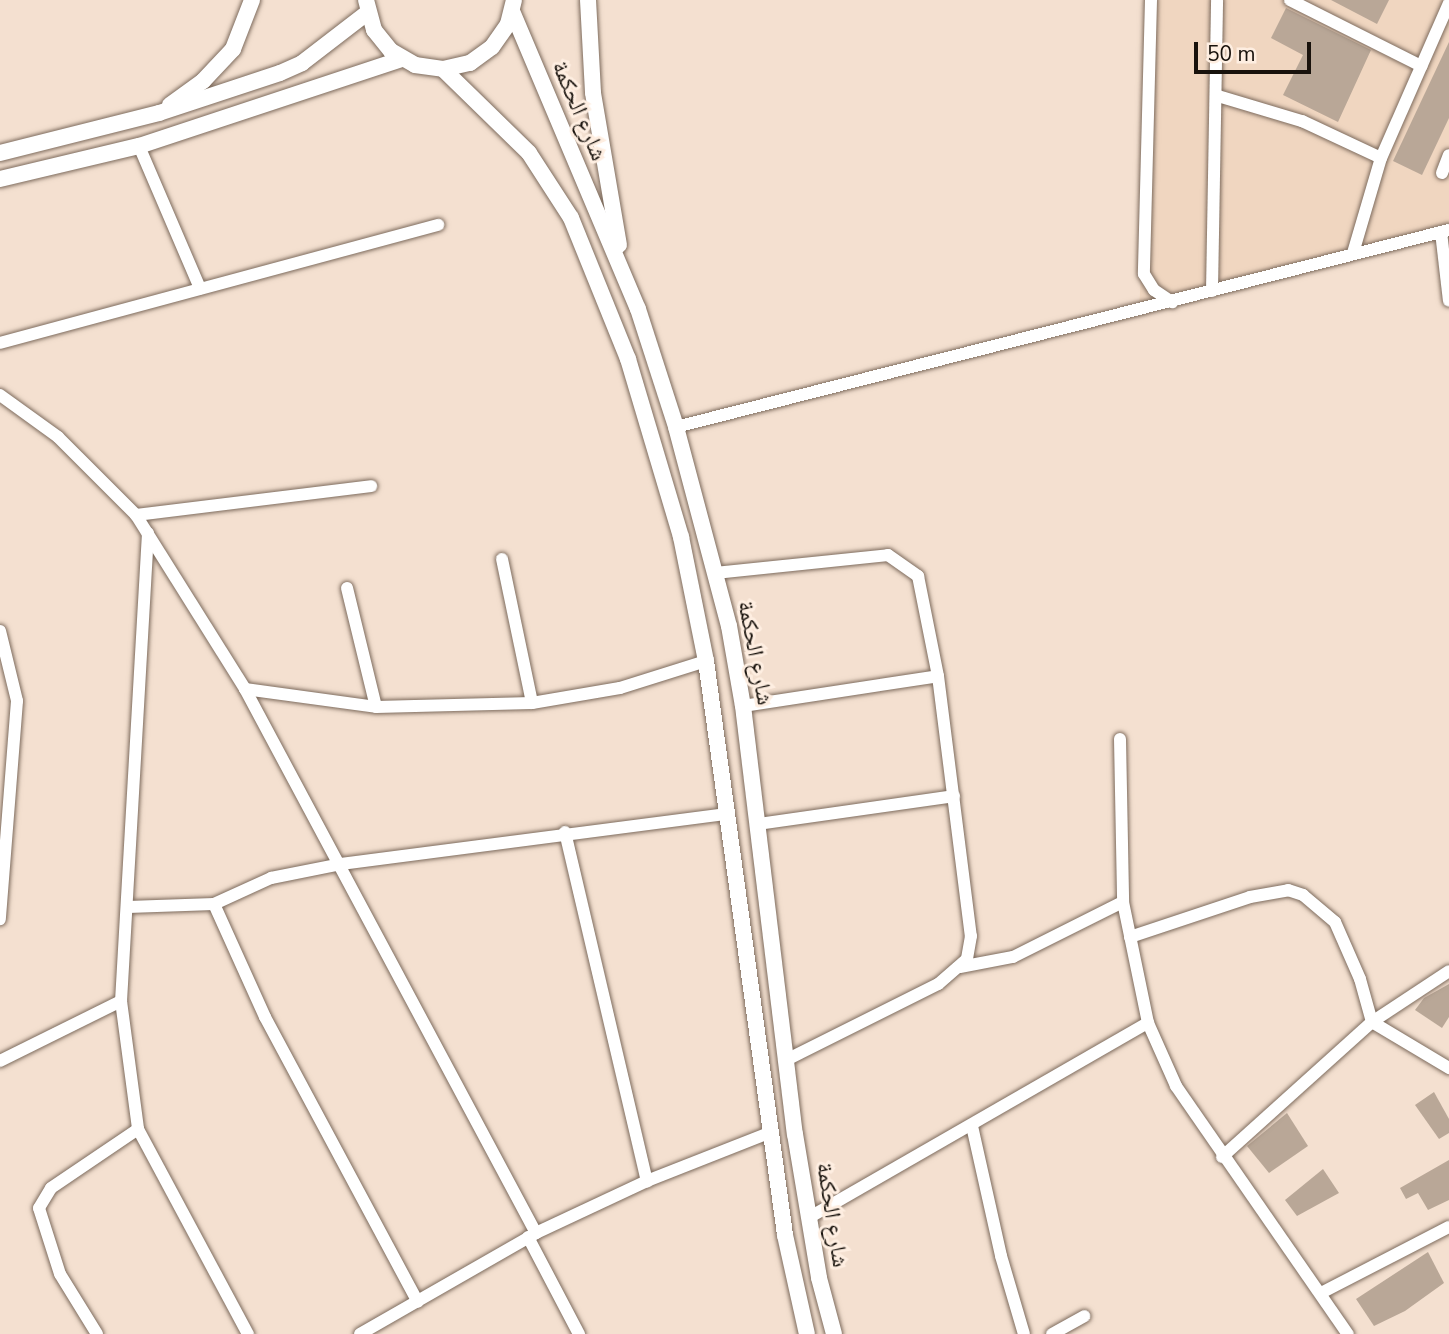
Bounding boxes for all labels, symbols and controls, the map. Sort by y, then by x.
scale bar [1197,28,1314,72]
text: 50 m [1207,40,1256,68]
street label: شارع الحكمة [546,57,612,165]
street label: شارع الحكمة [731,598,779,708]
street label: شارع الحكمة [810,1161,854,1269]

